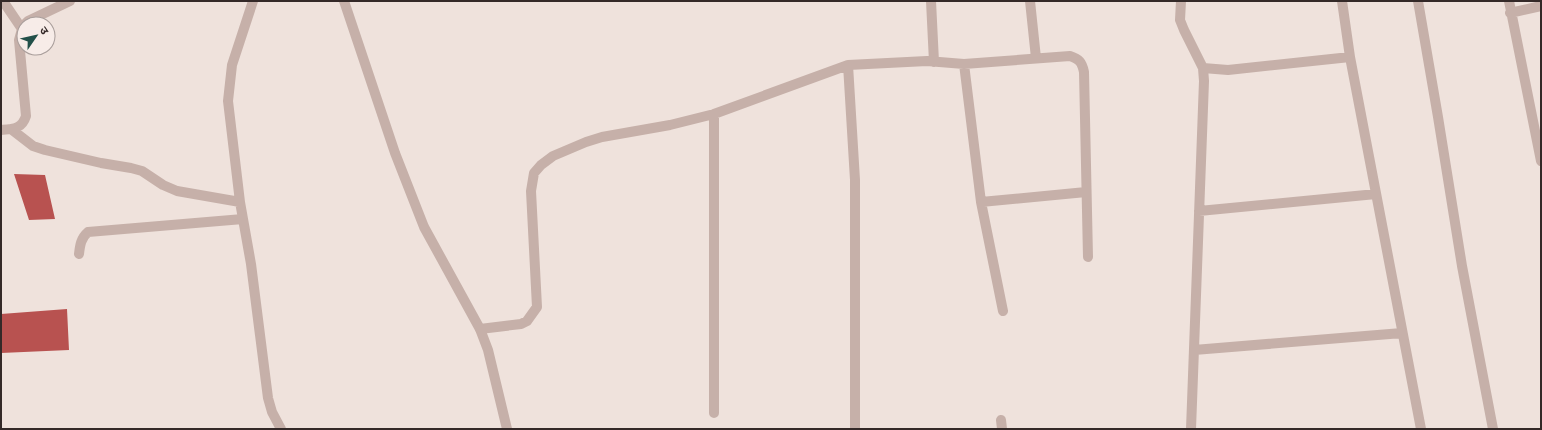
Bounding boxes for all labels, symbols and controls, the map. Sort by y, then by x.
north arrow [16,16,56,56]
text: उ [36,23,53,38]

